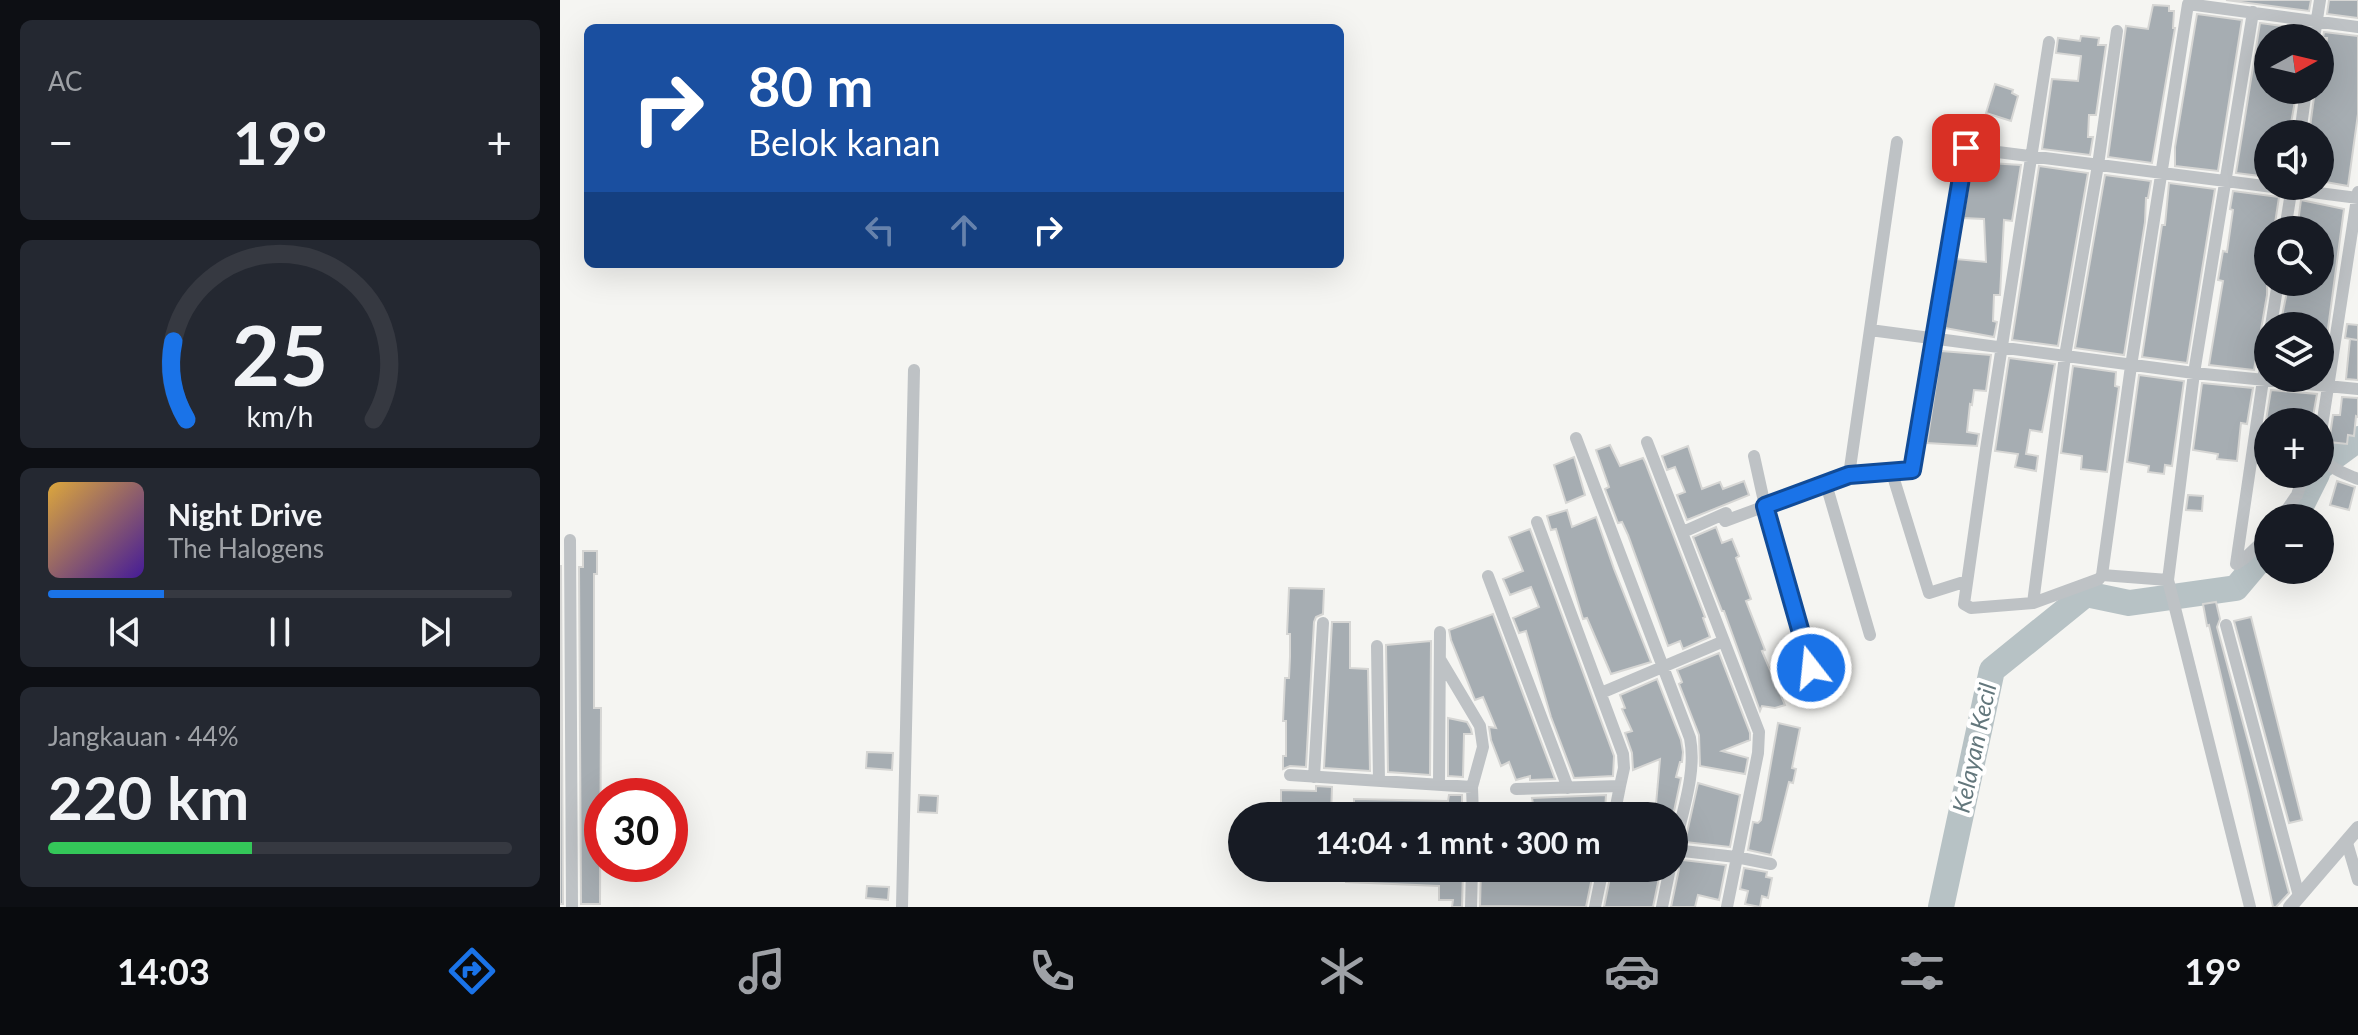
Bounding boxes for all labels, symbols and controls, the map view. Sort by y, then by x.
north arrow [2254,24,2334,104]
map controls [2254,24,2334,584]
text: 80 m [748,52,873,119]
icon: right [616,56,720,160]
text: AC [48,65,83,97]
text: 19° [233,106,327,178]
pin [1932,114,2000,182]
text: − [48,116,74,168]
text: + [486,116,512,168]
text: Belok kanan [748,120,941,164]
button: sound [2254,120,2334,200]
icon: arrive [1944,126,1988,170]
icon: left [858,208,902,252]
icon: ahead [942,208,986,252]
icon: right [1026,208,1070,252]
button: search [2254,216,2334,296]
text: 25 [232,303,328,403]
button: layers [2254,312,2334,392]
text: km/h [247,399,313,433]
button: + [2254,408,2334,488]
text: Night Drive [168,496,322,532]
button: − [2254,504,2334,584]
text: The Halogens [168,532,324,564]
icon: previous [103,610,147,654]
icon: pause [258,610,302,654]
icon: next [413,610,457,654]
position arrow [1769,626,1853,710]
water label: Kelayan Kecil [1946,680,2002,815]
text: Jangkauan · 44% [48,720,239,752]
text: 220 km [48,761,249,833]
speed limit sign: 30 [584,778,688,882]
text: 14:04 · 1 mnt · 300 m [1315,824,1601,860]
icon: directions [444,943,500,999]
icon: music [734,943,790,999]
icon: phone [1024,943,1080,999]
icon: climate [1314,943,1370,999]
icon: car [1604,943,1660,999]
icon: filters [1894,943,1950,999]
text: 14:03 [117,949,210,993]
text: 19° [2184,949,2241,993]

